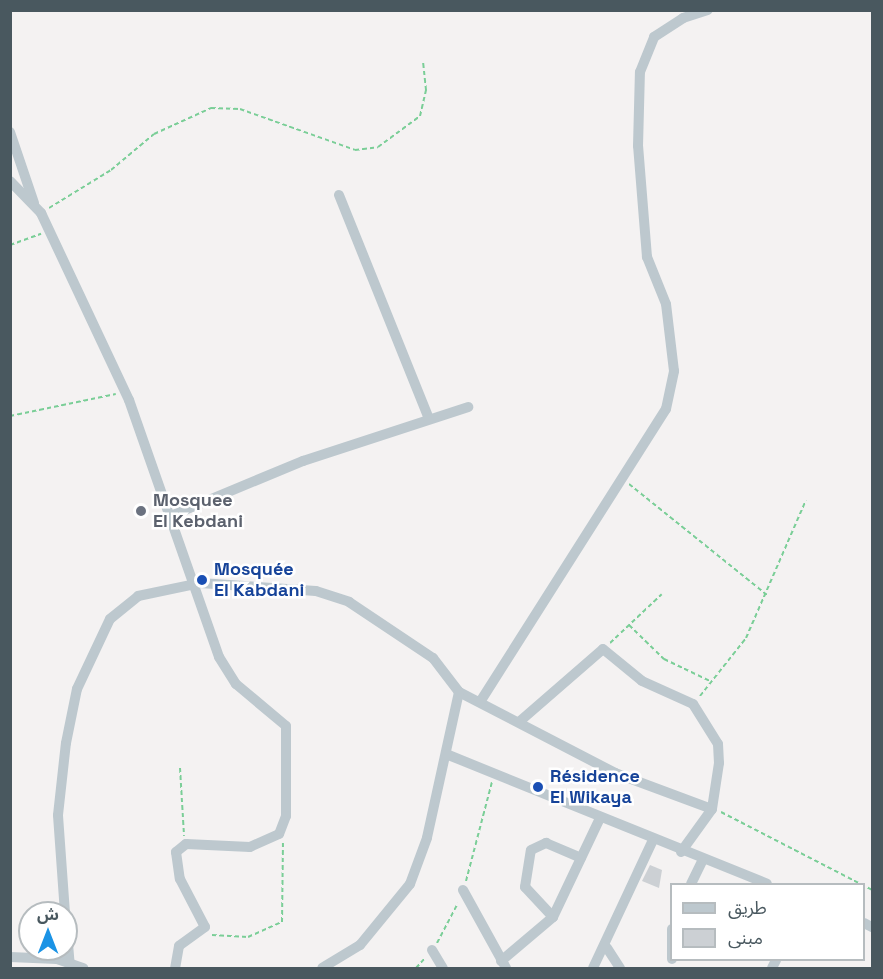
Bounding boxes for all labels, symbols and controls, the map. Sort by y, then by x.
place label: Mosquee El Kebdani [153,490,243,532]
marker: Mosquee El Kebdani [134,504,148,518]
place label: Mosquée El Kabdani [214,559,304,602]
marker: Mosquée El Kabdani [195,573,209,587]
place label: Résidence El Wikaya [550,766,640,808]
marker: Résidence El Wikaya [531,780,545,794]
legend [670,883,865,961]
text: طريق [728,896,767,919]
north arrow [18,901,78,961]
text: ش [37,904,59,925]
text: مبنى [728,926,763,949]

